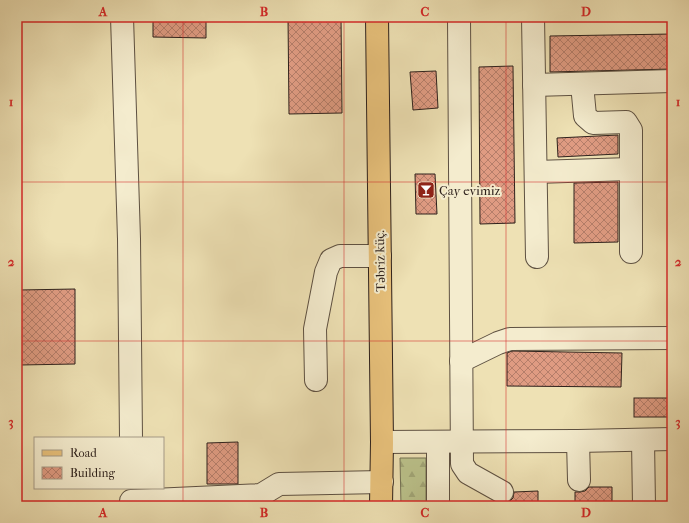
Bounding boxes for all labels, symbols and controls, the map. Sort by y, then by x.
text: A [98,4,108,19]
text: B [260,4,269,19]
text: C [421,4,430,19]
text: D [581,4,591,19]
text: 1 [9,94,14,109]
text: 1 [676,94,681,109]
bar icon: Çay evimiz [416,180,436,200]
place label: Çay evimiz [439,183,501,198]
street label: Təbriz küç. [372,230,389,292]
text: 2 [8,254,15,269]
text: 2 [675,254,682,269]
text: 3 [8,414,14,430]
text: 3 [675,414,681,430]
legend [34,437,164,489]
text: Road [70,446,97,460]
text: Building [70,466,115,480]
text: A [98,505,108,520]
text: B [260,505,269,520]
text: C [421,505,430,520]
text: D [581,505,591,520]

